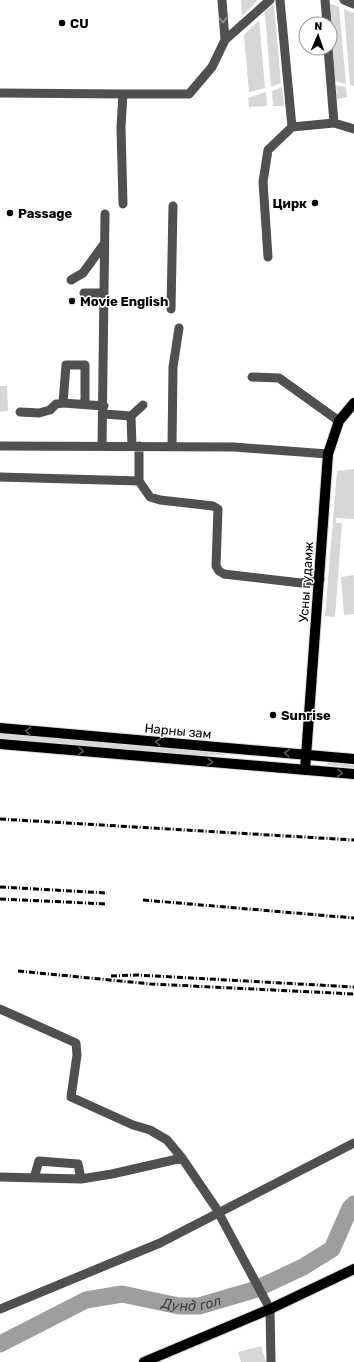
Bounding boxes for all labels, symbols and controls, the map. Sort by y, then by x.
place label: CU [70,16,89,31]
north arrow [298,16,338,56]
one-way arrow [219,17,228,23]
marker: CU [57,18,67,28]
text: N [314,20,323,33]
place label: Цирк [272,196,307,211]
marker: Цирк [310,198,320,208]
place label: Passage [18,206,73,221]
marker: Passage [5,208,15,218]
place label: Movie English [80,294,168,309]
marker: Movie English [67,296,77,306]
street label: Усны гудамж [296,540,316,623]
place label: Sunrise [281,708,331,723]
marker: Sunrise [268,710,278,720]
street label: Нарны зам [144,721,212,741]
one-way arrow [25,726,31,735]
one-way arrow [155,737,161,746]
one-way arrow [78,747,84,756]
one-way arrow [284,749,290,758]
one-way arrow [207,757,213,766]
one-way arrow [337,768,343,777]
water label: Дунд гол [159,1292,223,1315]

